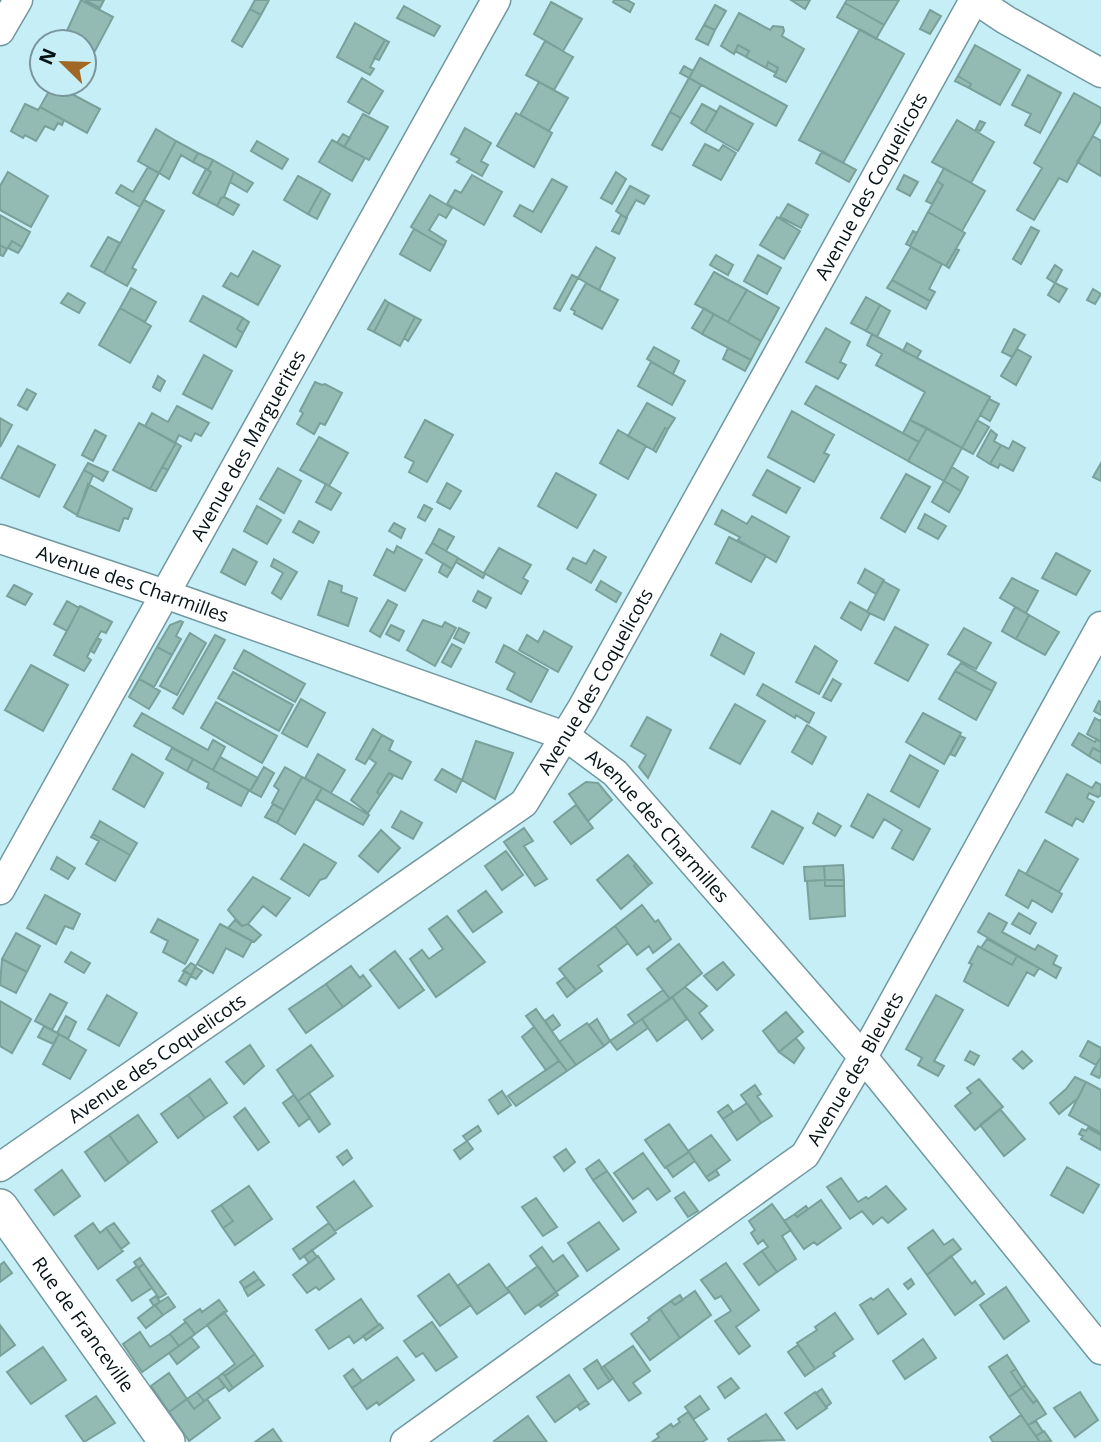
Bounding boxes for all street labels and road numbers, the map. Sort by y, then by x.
street label: Avenue des Coquelicots [809,88,933,284]
street label: Avenue des Marguerites [184,345,311,545]
street label: Avenue des Charmilles [33,539,232,629]
street label: Avenue des Coquelicots [531,584,659,779]
street label: Avenue des Charmilles [581,743,735,908]
street label: Avenue des Coquelicots [63,987,251,1129]
street label: Avenue des Bleuets [800,987,909,1150]
street label: Rue de Franceville [26,1251,140,1397]

